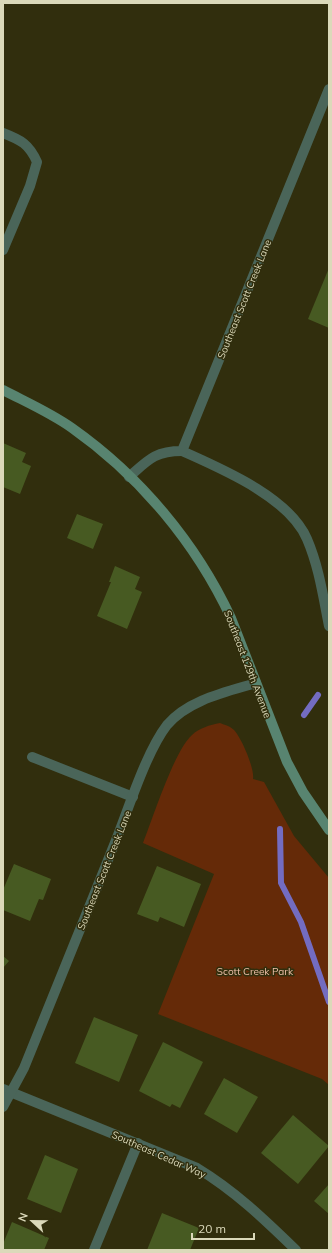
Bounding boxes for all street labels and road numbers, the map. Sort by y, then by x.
street label: Southeast Scott Creek Lane [215,238,274,361]
street label: Southeast 129th Avenue [221,608,274,720]
street label: Southeast Scott Creek Lane [75,809,134,932]
street label: Southeast Cedar Way [110,1128,208,1181]

